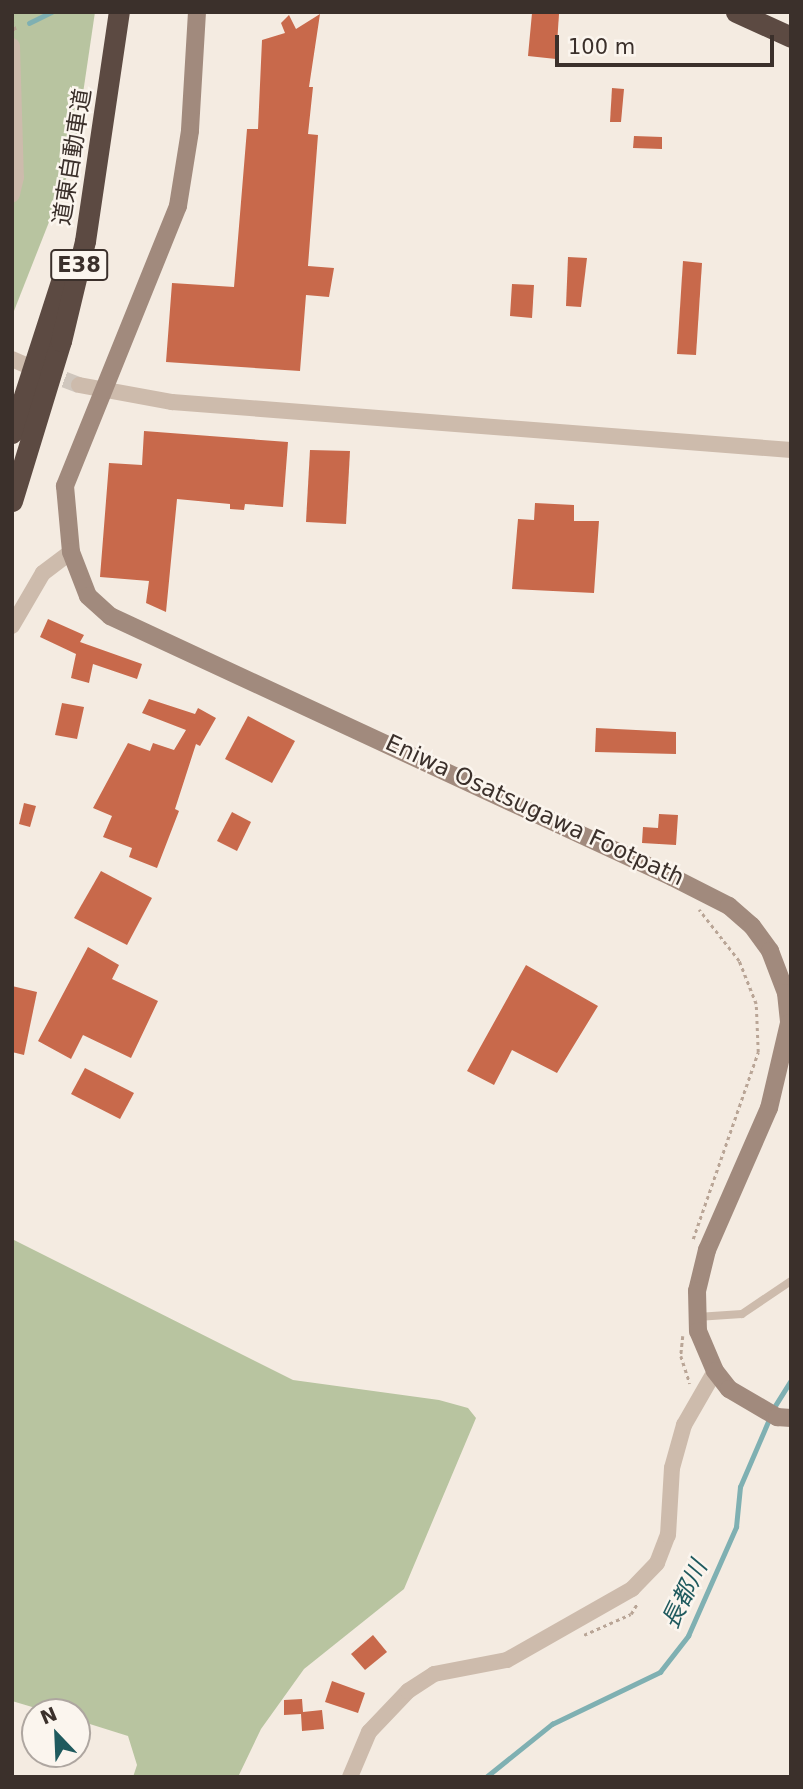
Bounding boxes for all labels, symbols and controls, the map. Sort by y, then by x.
scale bar [558,21,777,65]
text: 100 m [568,35,635,59]
street label: 道東自動車道 [48,87,96,227]
road number: E38 [49,247,109,282]
street label: Eniwa Osatsugawa Footpath [381,729,689,891]
water label: 長都川 [656,1556,714,1634]
north arrow [21,1698,91,1768]
text: N [37,1702,60,1729]

